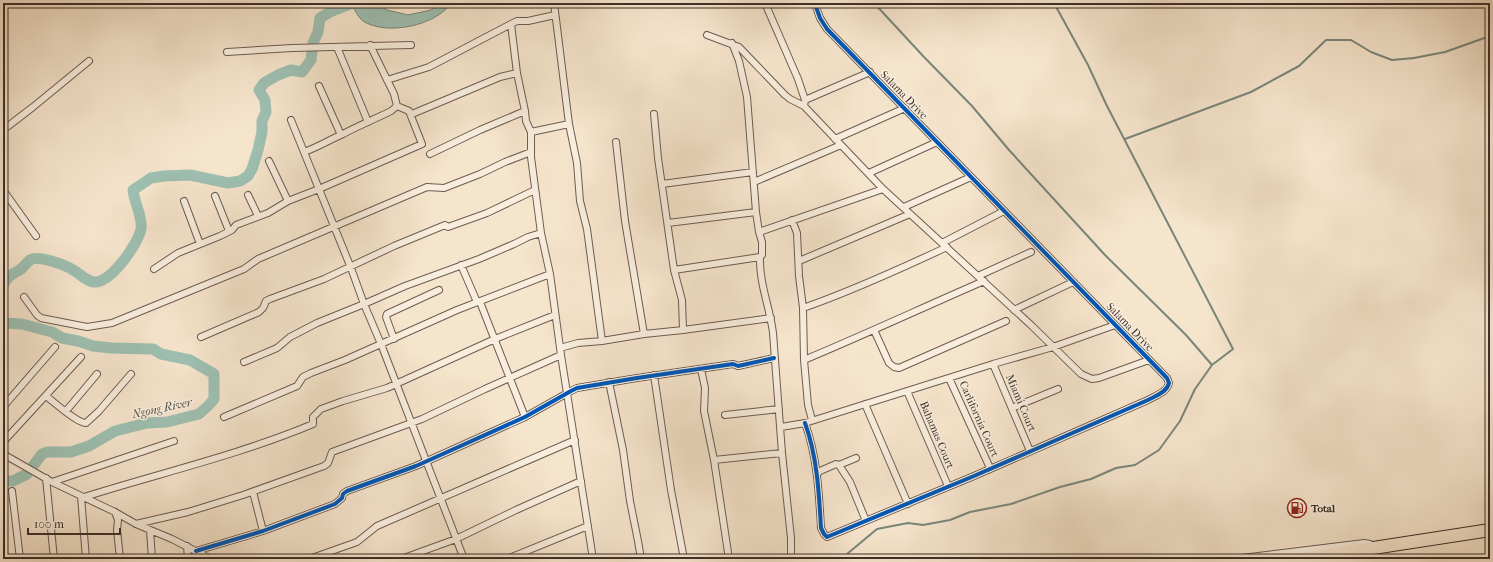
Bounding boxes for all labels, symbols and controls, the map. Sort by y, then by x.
street label: Salama Drive [878,68,931,122]
street label: Salama Drive [1104,300,1157,354]
street label: Miami Court [1003,372,1039,434]
street label: Carlifornia Court [956,379,1002,459]
water label: Ngong River [130,394,195,421]
street label: Bahamas Court [917,399,957,471]
fuel station icon: Total [1286,497,1308,519]
place label: Total [1310,502,1336,515]
scale bar [28,510,120,536]
text: 100 m [34,517,64,531]

